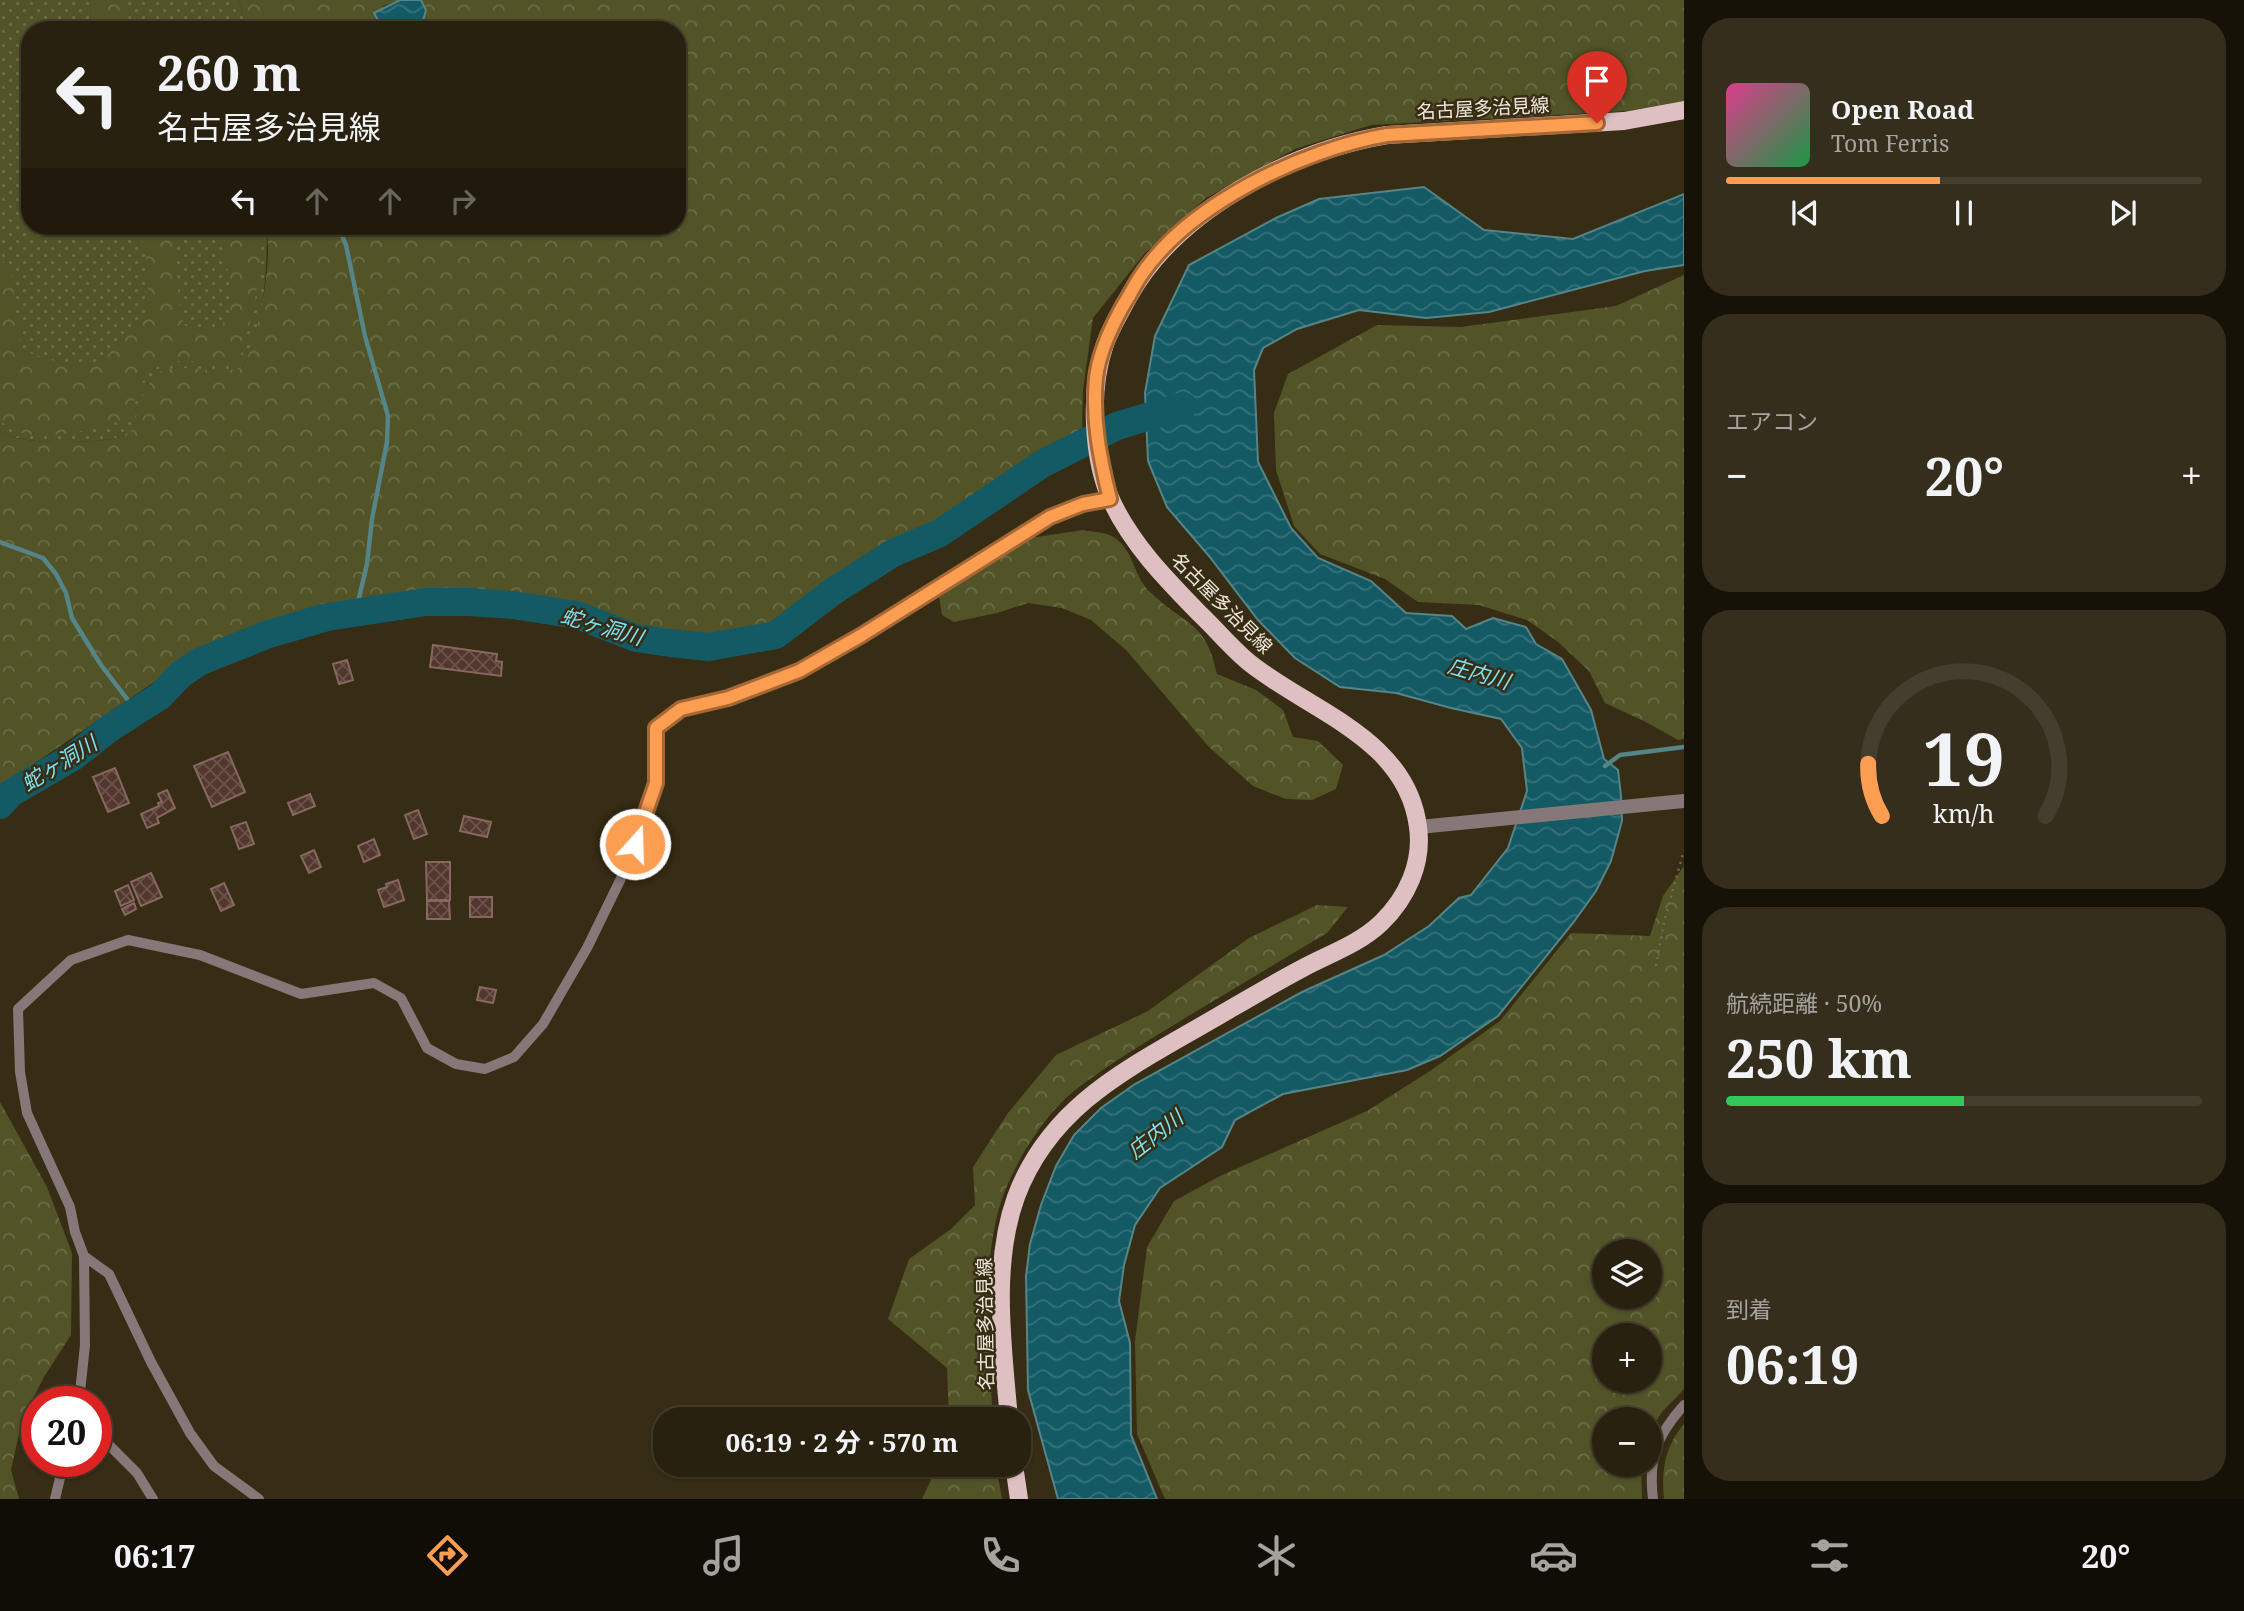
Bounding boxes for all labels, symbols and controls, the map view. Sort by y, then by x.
text: 260 m [157,39,301,105]
icon: left [42,49,133,140]
pin [1567,51,1627,123]
icon: arrive [1578,62,1616,100]
text: Open Road [1831,91,1974,127]
street label: 名古屋多治見線 [1416,92,1550,124]
text: 名古屋多治見線 [157,105,381,148]
text: Tom Ferris [1831,127,1949,159]
icon: left [225,182,263,220]
icon: ahead [298,182,336,220]
icon: ahead [371,182,409,220]
icon: right [444,182,482,220]
icon: previous [1786,194,1824,232]
icon: pause [1945,194,1983,232]
icon: next [2104,194,2142,232]
text: エアコン [1726,405,1818,437]
text: 20° [1925,440,2004,511]
text: − [1726,449,1748,501]
text: + [2181,449,2202,501]
street label: 名古屋多治見線 [1166,547,1278,659]
water label: 蛇ヶ洞川 [558,601,648,652]
water label: 庄内川 [1445,651,1515,696]
text: 19 [1923,708,2005,807]
water label: 蛇ヶ洞川 [16,728,104,797]
text: km/h [1933,795,1995,829]
position arrow [598,807,672,881]
text: 航続距離 · 50% [1726,987,1882,1019]
text: 250 km [1726,1022,1912,1093]
water label: 庄内川 [1122,1102,1190,1164]
map controls [1592,1239,1662,1477]
button: layers [1592,1239,1662,1309]
street label: 名古屋多治見線 [971,1257,999,1391]
text: 到着 [1726,1293,1772,1325]
button: + [1592,1323,1662,1393]
text: 06:19 [1726,1328,1859,1399]
speed limit sign: 20 [21,1386,112,1477]
button: − [1592,1407,1662,1477]
text: 06:19 · 2 分 · 570 m [726,1424,958,1460]
icon: directions [423,1531,472,1580]
icon: music [699,1531,748,1580]
icon: phone [976,1531,1025,1580]
icon: climate [1252,1531,1301,1580]
icon: car [1529,1531,1578,1580]
icon: filters [1805,1531,1854,1580]
text: 06:17 [114,1534,196,1577]
text: 20° [2081,1534,2130,1577]

